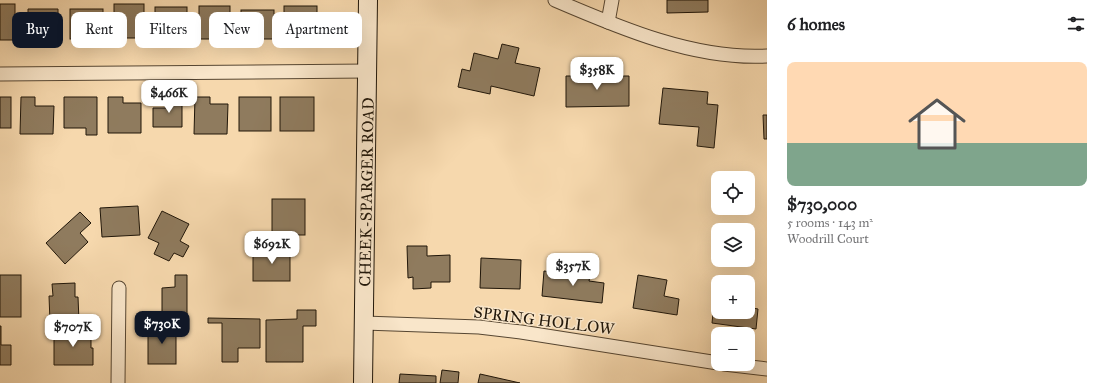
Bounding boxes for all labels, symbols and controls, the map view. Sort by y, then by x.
chip: Buy [12,12,63,48]
chip: Rent [71,12,127,48]
chip: Filters [135,12,201,48]
chip: New [209,12,264,48]
chip: Apartment [272,12,362,48]
icon: filters [1065,13,1087,35]
text: 6 homes [787,14,845,35]
pin: $358K [569,57,625,91]
text: $358K [579,62,615,78]
pin: $466K [141,80,197,114]
text: $466K [150,85,188,101]
icon: home [901,88,973,160]
street label: CHEEK-SPARGER ROAD [355,97,378,287]
map controls [711,171,755,371]
button: locate [711,171,755,215]
text: $730,000 [787,194,857,215]
text: 5 rooms · 143 m² [787,215,873,231]
button: layers [711,223,755,267]
pin: $692K [244,231,300,265]
text: Woodrill Court [787,231,869,247]
text: $692K [253,236,291,252]
pin: $357K [545,253,601,287]
text: $357K [555,258,591,274]
button: + [711,275,755,319]
street label: SPRING HOLLOW [473,302,616,339]
pin: $730K [134,311,190,345]
pin: $707K [45,314,101,348]
text: $730K [144,316,180,332]
text: $707K [54,319,92,335]
button: − [711,327,755,371]

